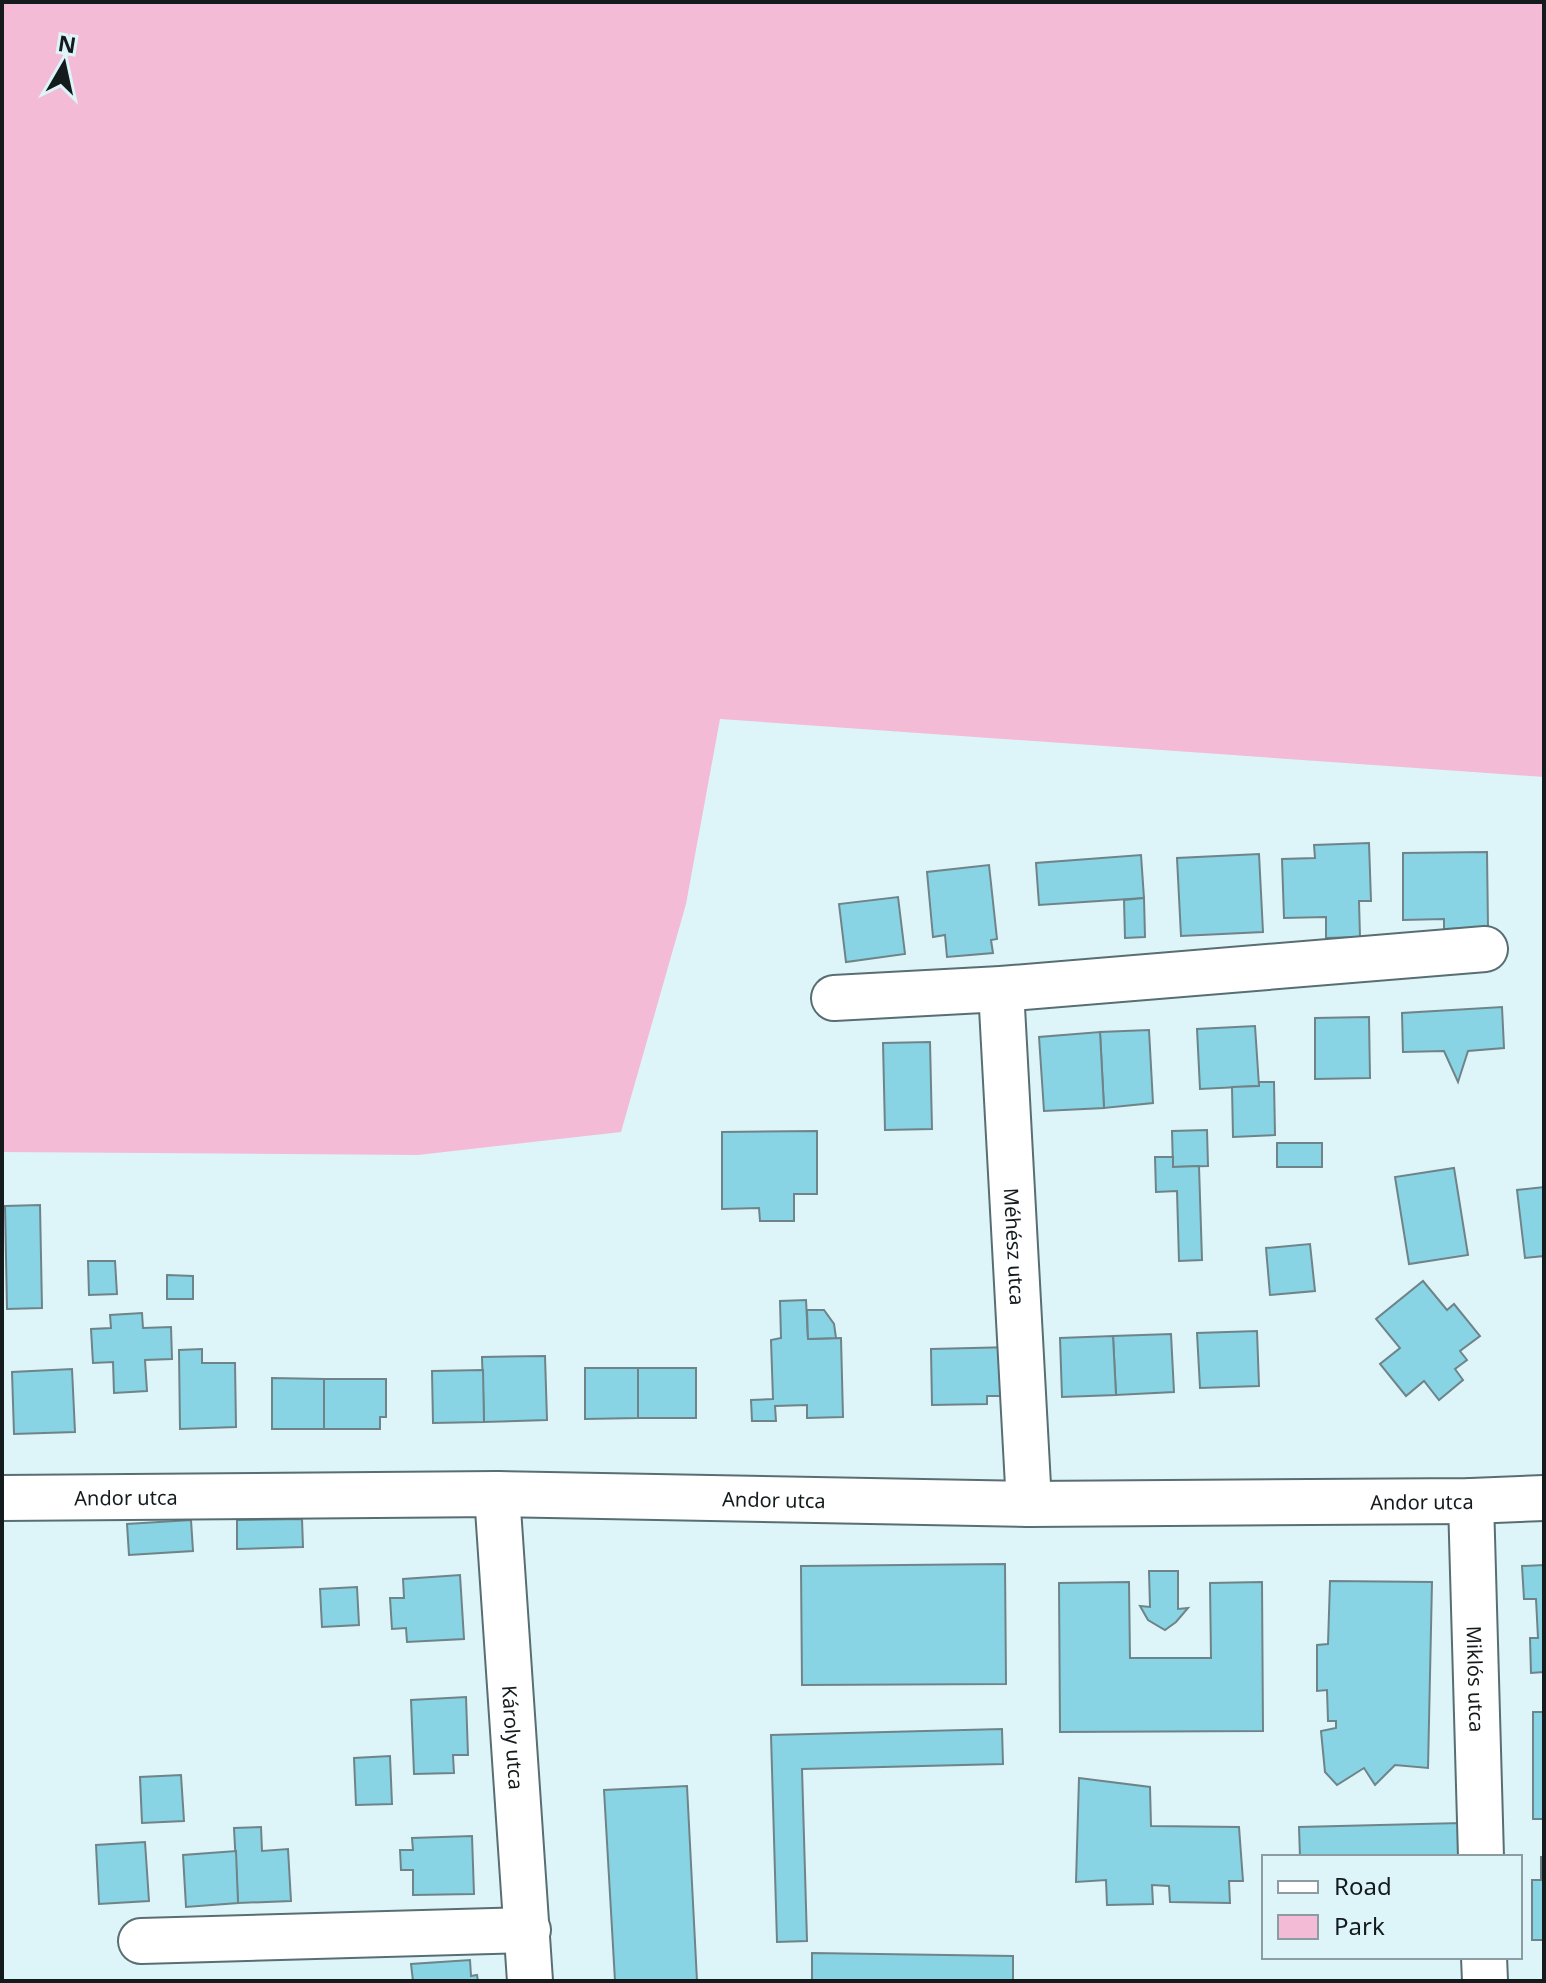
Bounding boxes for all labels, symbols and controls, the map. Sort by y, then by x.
north arrow [24,24,104,104]
text: N [56,27,78,59]
street label: Méhész utca [998,1187,1032,1306]
street label: Andor utca [74,1483,178,1511]
street label: Andor utca [722,1485,826,1514]
street label: Andor utca [1370,1487,1474,1515]
street label: Miklós utca [1461,1625,1491,1733]
street label: Károly utca [496,1684,531,1791]
legend [1262,1855,1522,1959]
text: Road [1334,1869,1392,1902]
text: Park [1334,1909,1385,1942]

